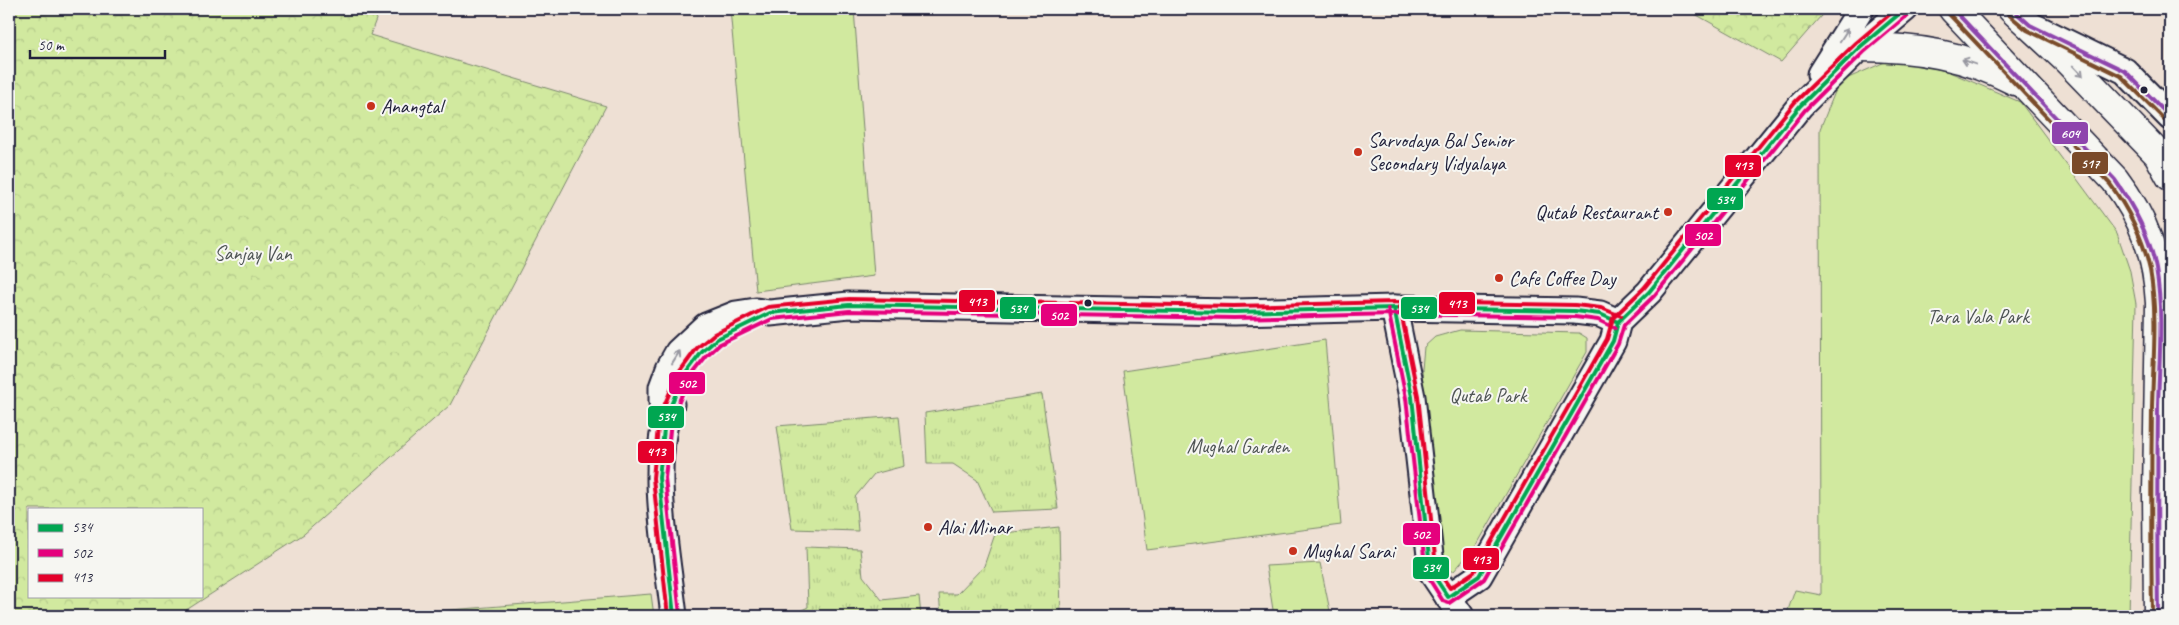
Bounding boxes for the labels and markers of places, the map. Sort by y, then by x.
unlabelled marker [2139,85,2149,95]
place label: Anangtal [381,94,446,119]
marker: Anangtal [365,100,377,112]
place label: Sarvodaya Bal Senior Secondary Vidyalaya [1368,128,1515,176]
marker: Sarvodaya Bal Senior Secondary Vidyalaya [1352,146,1364,158]
place label: Qutab Restaurant [1535,200,1660,225]
marker: Qutab Restaurant [1662,206,1674,218]
place label: Cafe Coffee Day [1509,266,1618,291]
marker: Cafe Coffee Day [1493,272,1505,284]
unlabelled marker [1083,298,1093,308]
place label: Alai Minar [938,515,1014,540]
marker: Alai Minar [922,521,934,533]
place label: Mughal Sarai [1303,539,1397,564]
marker: Mughal Sarai [1287,545,1299,557]

